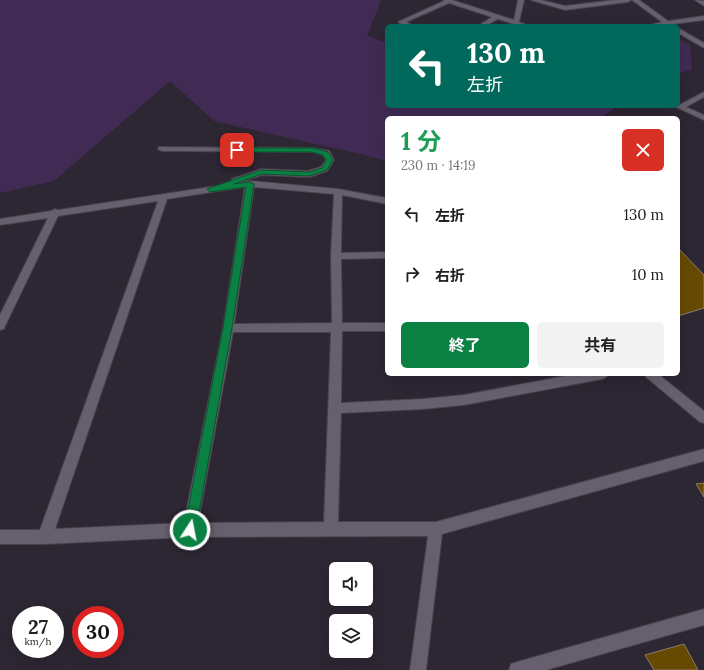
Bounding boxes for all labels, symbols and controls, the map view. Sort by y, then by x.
text: 130 m [467,35,545,71]
icon: left [401,40,453,92]
text: 左折 [467,73,503,96]
text: 1 分 [401,126,441,157]
button: close [622,129,664,171]
pin [220,133,254,167]
icon: arrive [226,139,248,161]
text: 230 m · 14:19 [401,157,476,174]
icon: left [401,203,423,225]
text: 130 m [624,205,664,224]
text: 左折 [435,206,465,225]
icon: right [401,263,423,285]
text: 10 m [632,265,664,284]
text: 右折 [435,266,465,285]
button: 終了 [401,322,529,368]
button: 共有 [537,322,664,368]
position arrow [169,509,211,551]
map controls [329,562,373,658]
button: sound [329,562,373,606]
speed limit sign: 30 [72,606,124,658]
text: 27 [28,614,48,639]
button: layers [329,614,373,658]
text: km/h [24,635,52,648]

